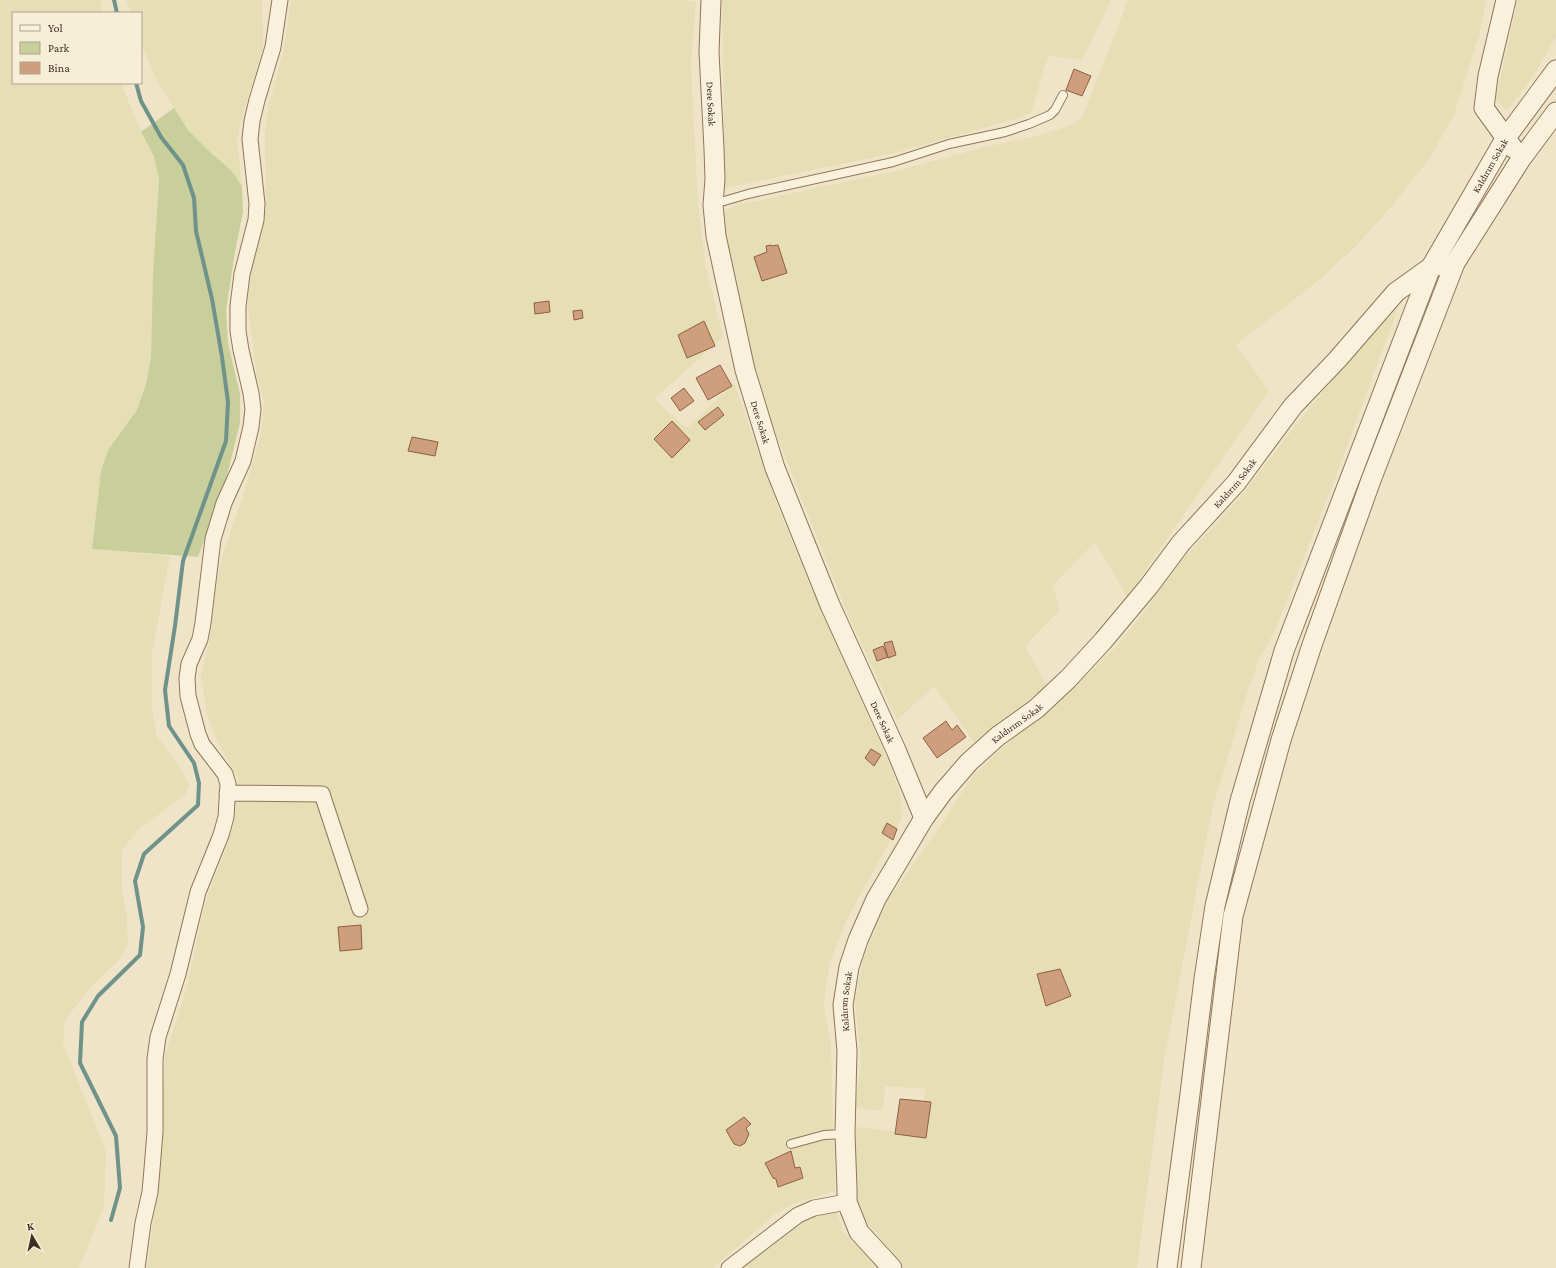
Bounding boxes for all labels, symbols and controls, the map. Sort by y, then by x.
legend [12,12,142,84]
text: Yol [48,21,63,35]
text: Park [48,41,70,55]
text: Bina [48,61,70,75]
street label: Dere Sokak [705,81,718,127]
street label: Kaldırım Sokak [1470,136,1510,194]
street label: Dere Sokak [749,399,773,445]
street label: Kaldırım Sokak [1211,456,1258,510]
street label: Dere Sokak [869,699,898,745]
street label: Kaldırım Sokak [989,700,1045,745]
street label: Kaldırım Sokak [837,970,854,1032]
north arrow [12,1216,52,1256]
text: K [26,1219,36,1233]

